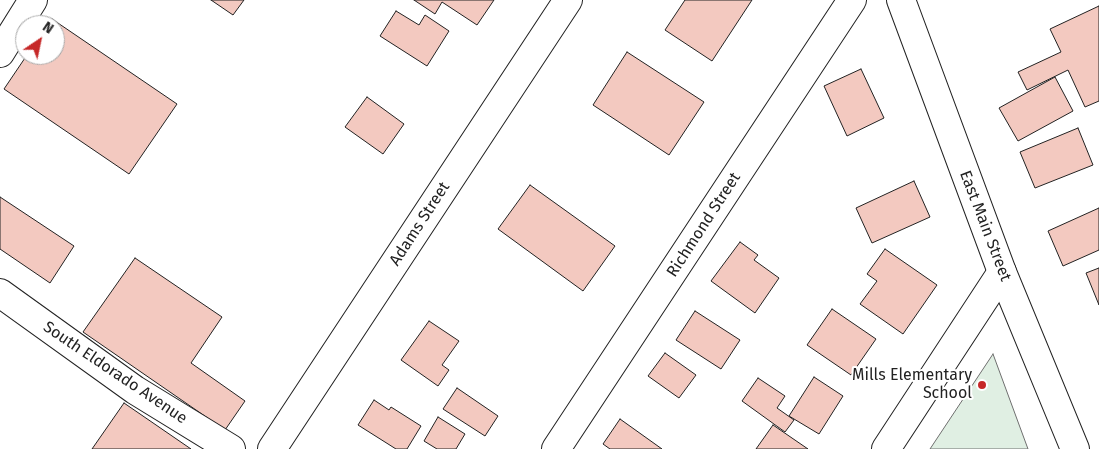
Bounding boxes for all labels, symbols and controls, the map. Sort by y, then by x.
north arrow [15,15,65,65]
text: N [39,18,57,38]
street label: East Main Street [955,168,1015,284]
street label: Richmond Street [663,169,745,281]
street label: Adams Street [386,178,454,270]
street label: South Eldorado Avenue [39,318,191,428]
place label: Mills Elementary School [852,366,972,404]
marker: Mills Elementary School [976,379,988,391]

